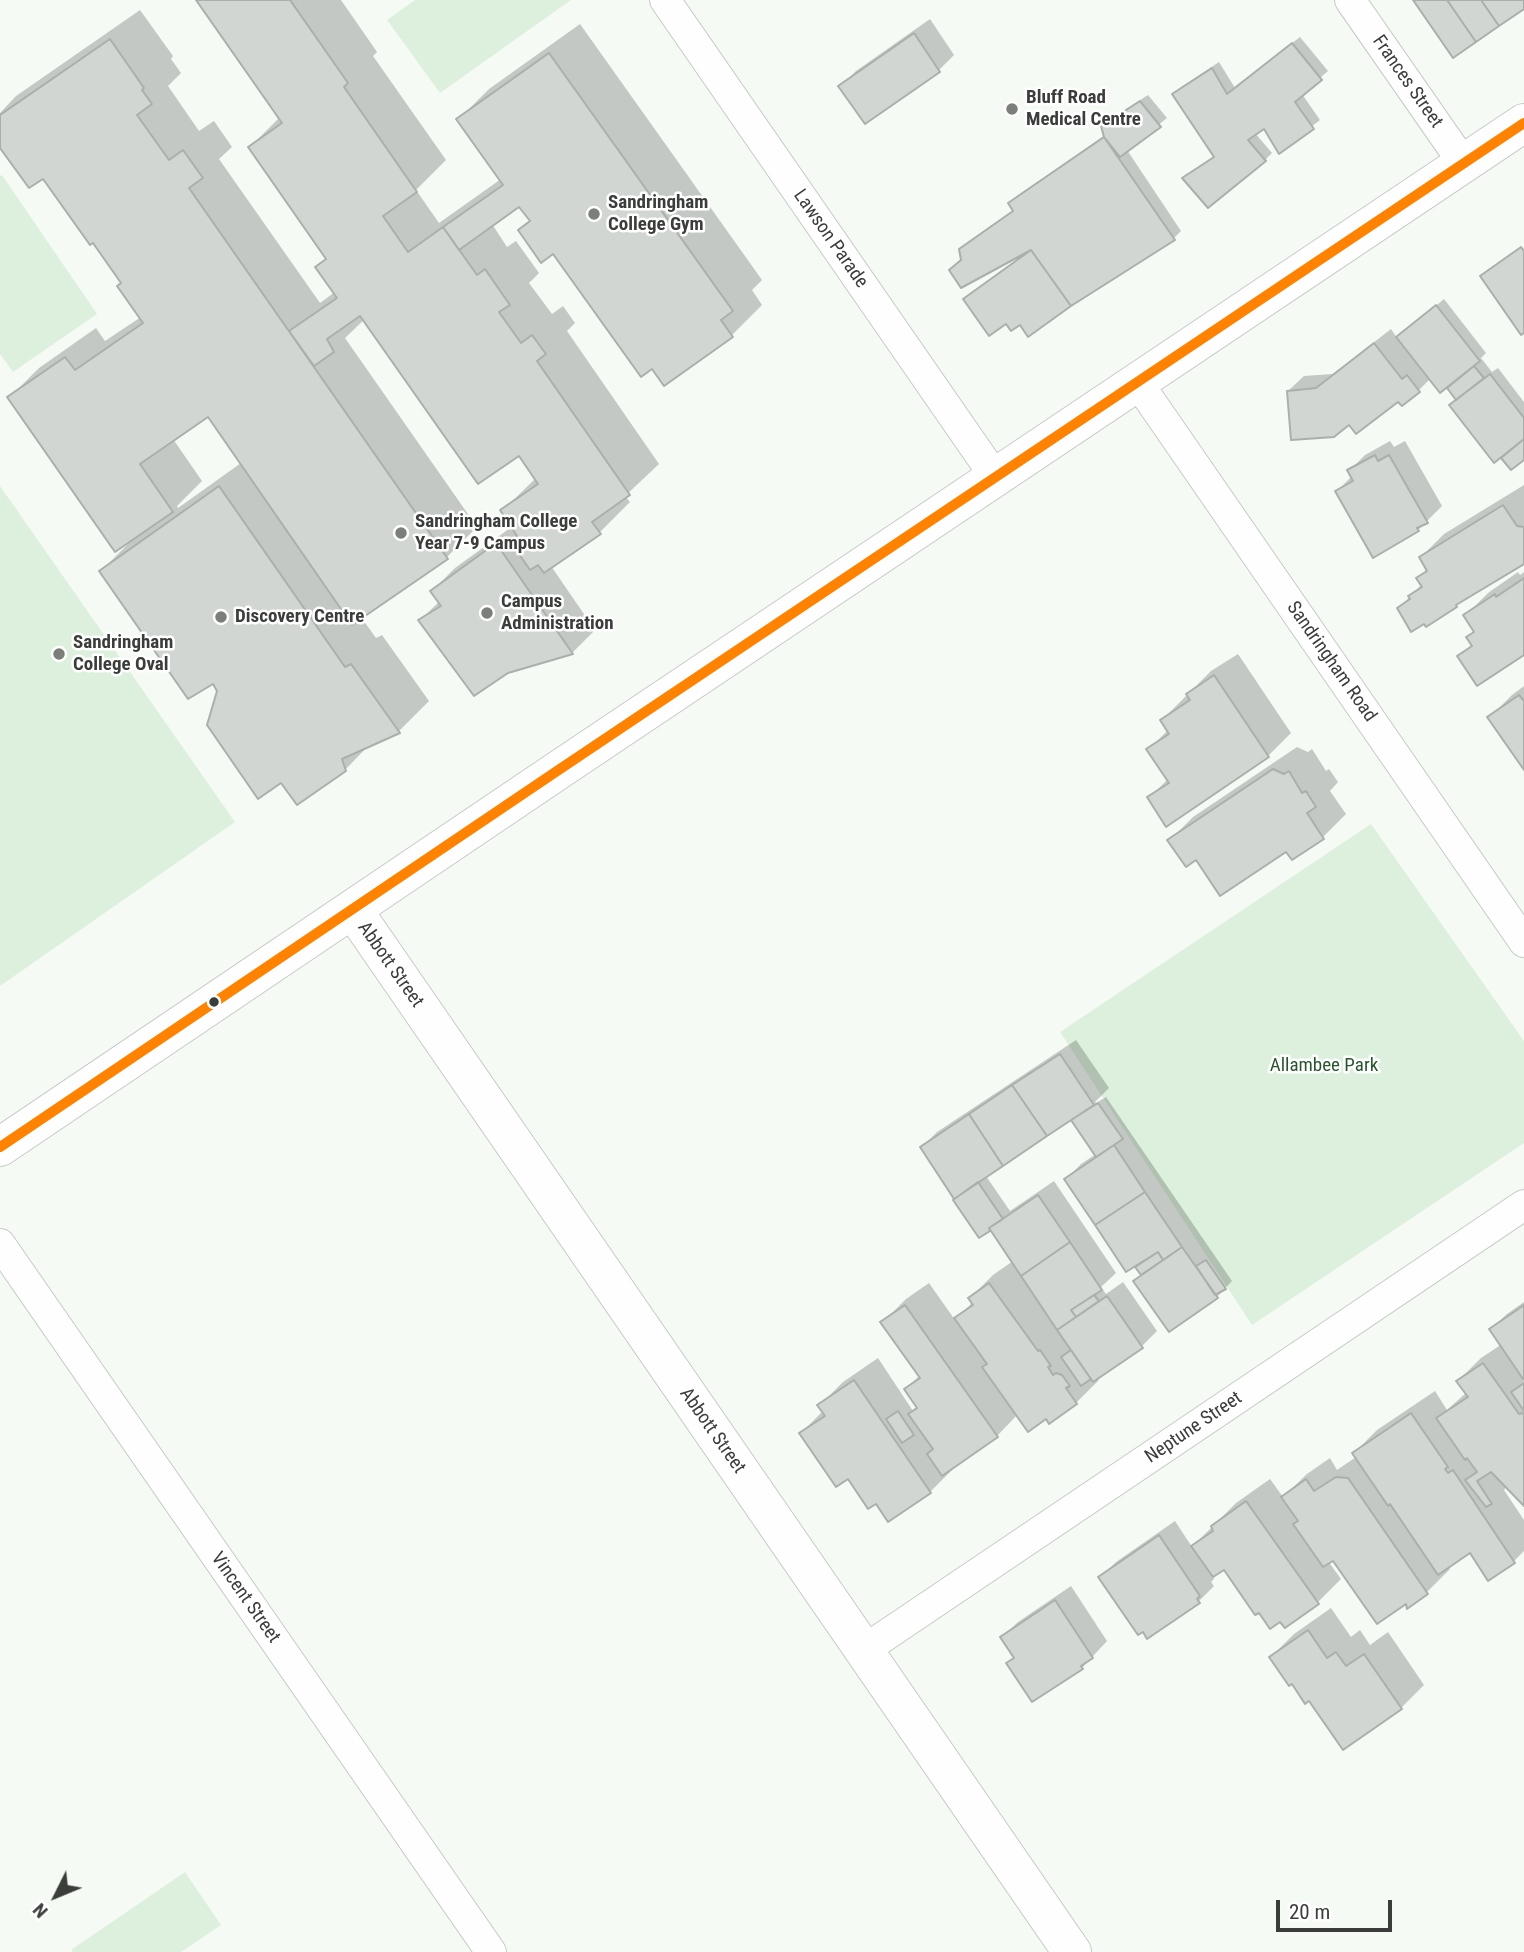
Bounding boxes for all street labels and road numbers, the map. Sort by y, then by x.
street label: Frances Street [1367,31,1447,133]
street label: Lawson Parade [788,186,872,292]
street label: Sandringham Road [1281,598,1381,726]
street label: Abbott Street [352,918,428,1012]
street label: Abbott Street [674,1384,750,1478]
street label: Neptune Street [1141,1387,1247,1469]
street label: Vincent Street [205,1548,285,1648]

